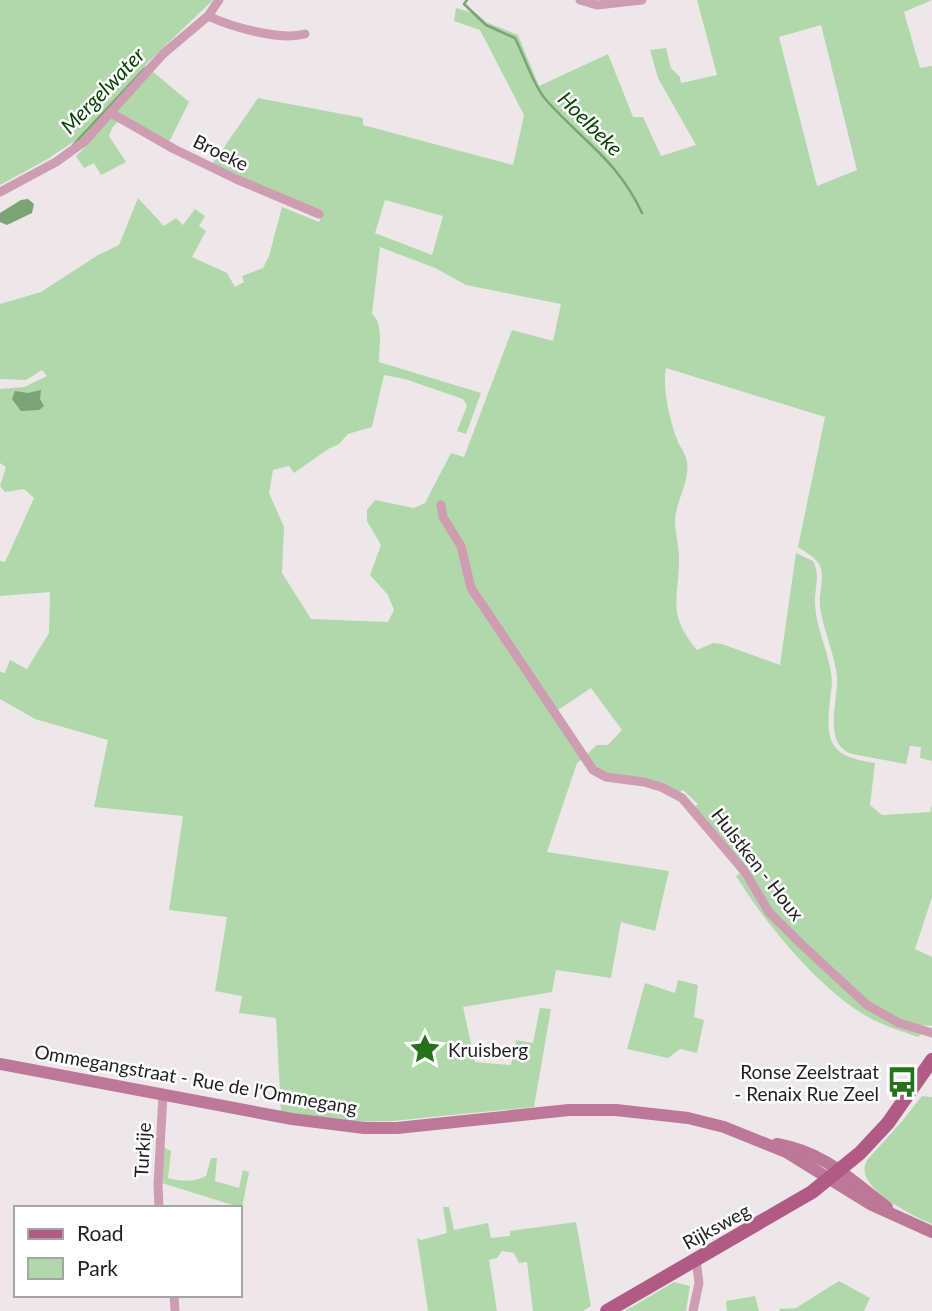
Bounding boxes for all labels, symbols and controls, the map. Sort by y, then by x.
water label: Mergelwater [55,41,150,138]
water label: Hoelbeke [554,86,628,160]
street label: Broeke [190,129,252,175]
street label: Hulstken - Houx [707,803,809,925]
place icon: Kruisberg [408,1032,442,1066]
place label: Kruisberg [448,1038,528,1061]
street label: Ommegangstraat - Rue de l'Ommegang [33,1039,359,1119]
place label: Ronse Zeelstraat - Renaix Rue Zeel [734,1060,879,1105]
bus stop icon: Ronse Zeelstraat - Renaix Rue Zeel [885,1065,919,1099]
street label: Turkije [129,1122,155,1178]
street label: Rijksweg [678,1198,754,1254]
legend [14,1206,242,1297]
text: Road [77,1220,124,1245]
text: Park [77,1255,118,1280]

